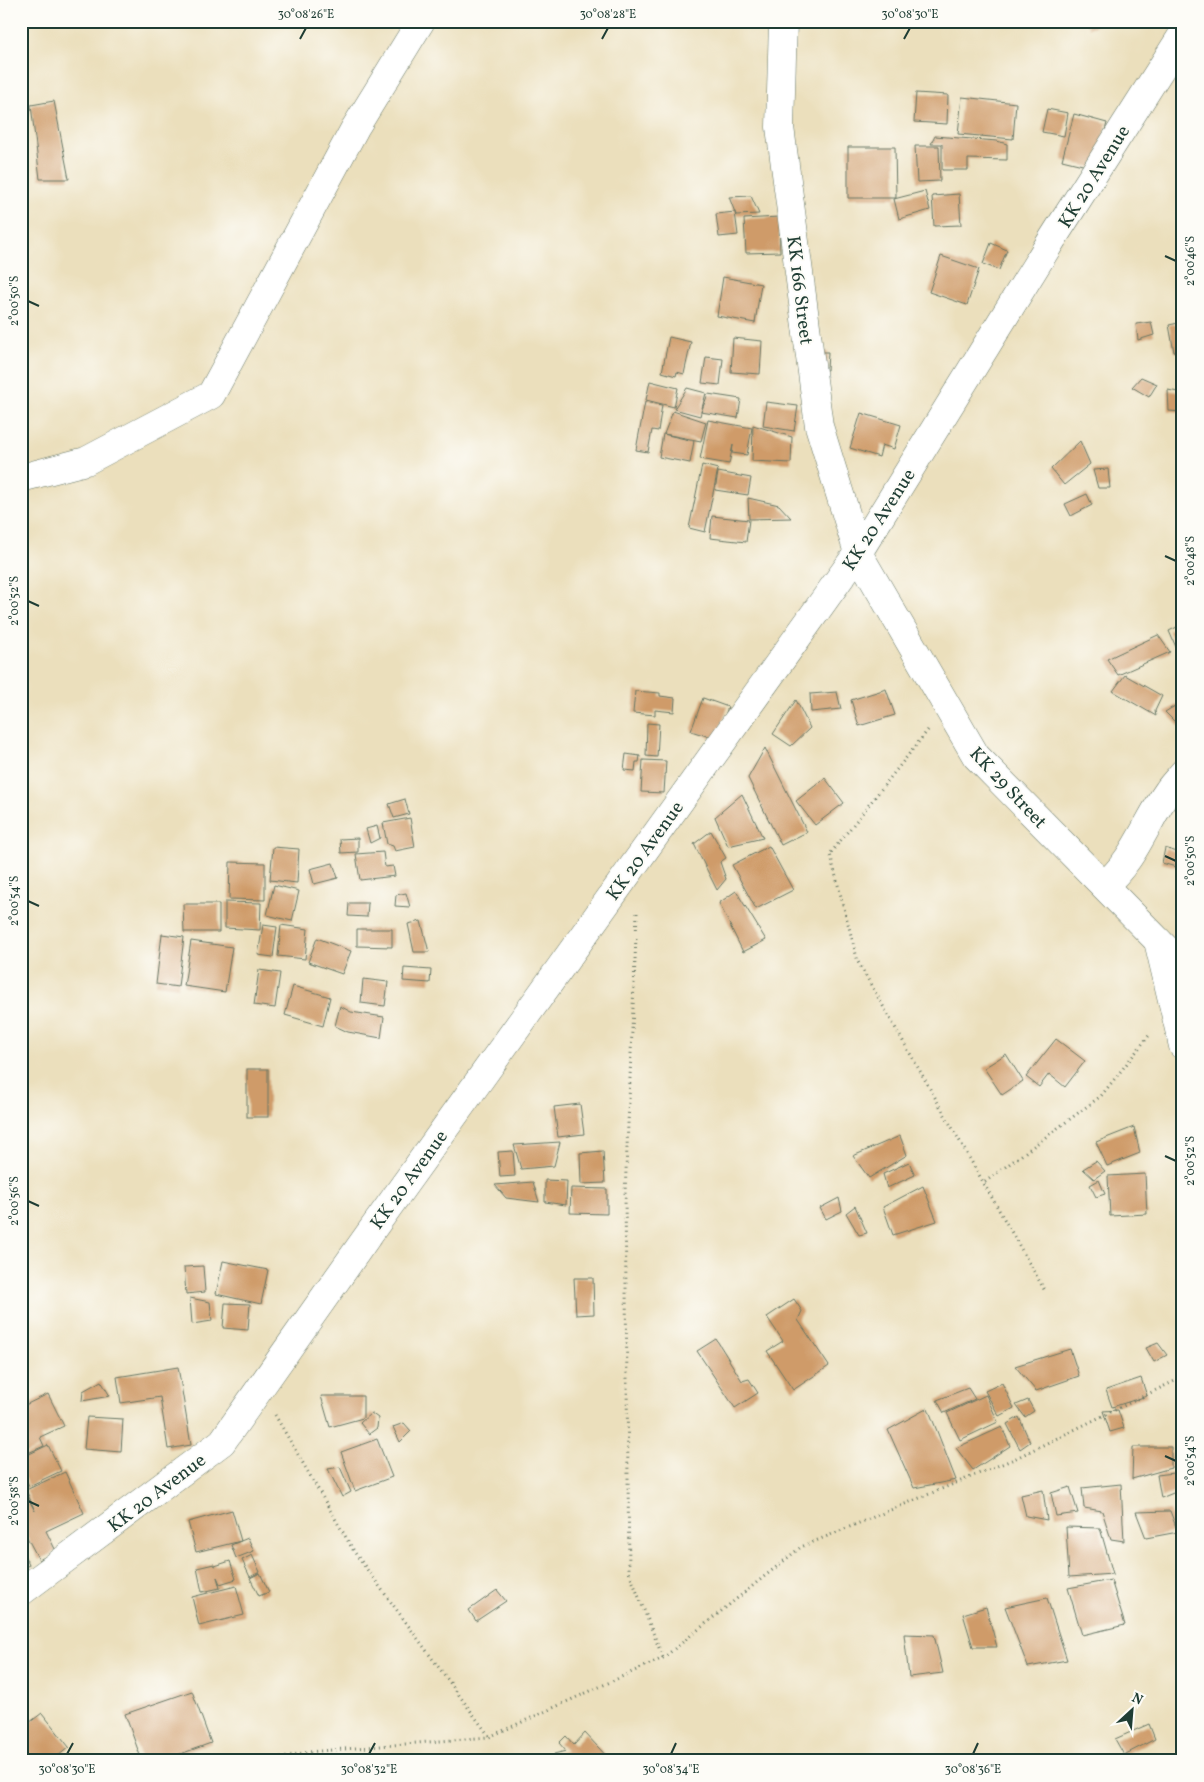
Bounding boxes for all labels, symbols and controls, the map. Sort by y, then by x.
text: 30°08'26"E [278,7,334,23]
text: 30°08'28"E [580,7,636,23]
text: 30°08'30"E [881,7,939,23]
street label: KK 20 Avenue [1053,121,1137,234]
street label: KK 166 Street [779,234,819,347]
text: 2°00'46"S [1183,236,1199,286]
text: 2°00'50"S [7,276,23,326]
street label: KK 20 Avenue [837,464,922,576]
text: 2°00'48"S [1183,536,1199,586]
text: 2°00'52"S [7,576,23,626]
street label: KK 29 Street [963,742,1052,835]
street label: KK 20 Avenue [601,796,691,906]
text: 2°00'50"S [1183,836,1199,886]
text: 2°00'54"S [7,876,23,926]
street label: KK 20 Avenue [365,1125,455,1235]
text: 2°00'52"S [1183,1136,1199,1186]
text: 2°00'56"S [7,1176,23,1226]
text: 2°00'54"S [1183,1436,1199,1486]
street label: KK 20 Avenue [103,1448,212,1539]
text: 2°00'58"S [7,1476,23,1526]
north arrow [1106,1684,1156,1734]
text: N [1128,1689,1146,1710]
text: 30°08'30"E [38,1762,96,1778]
text: 30°08'32"E [341,1762,397,1778]
text: 30°08'34"E [642,1762,700,1778]
text: 30°08'36"E [945,1762,1001,1778]

